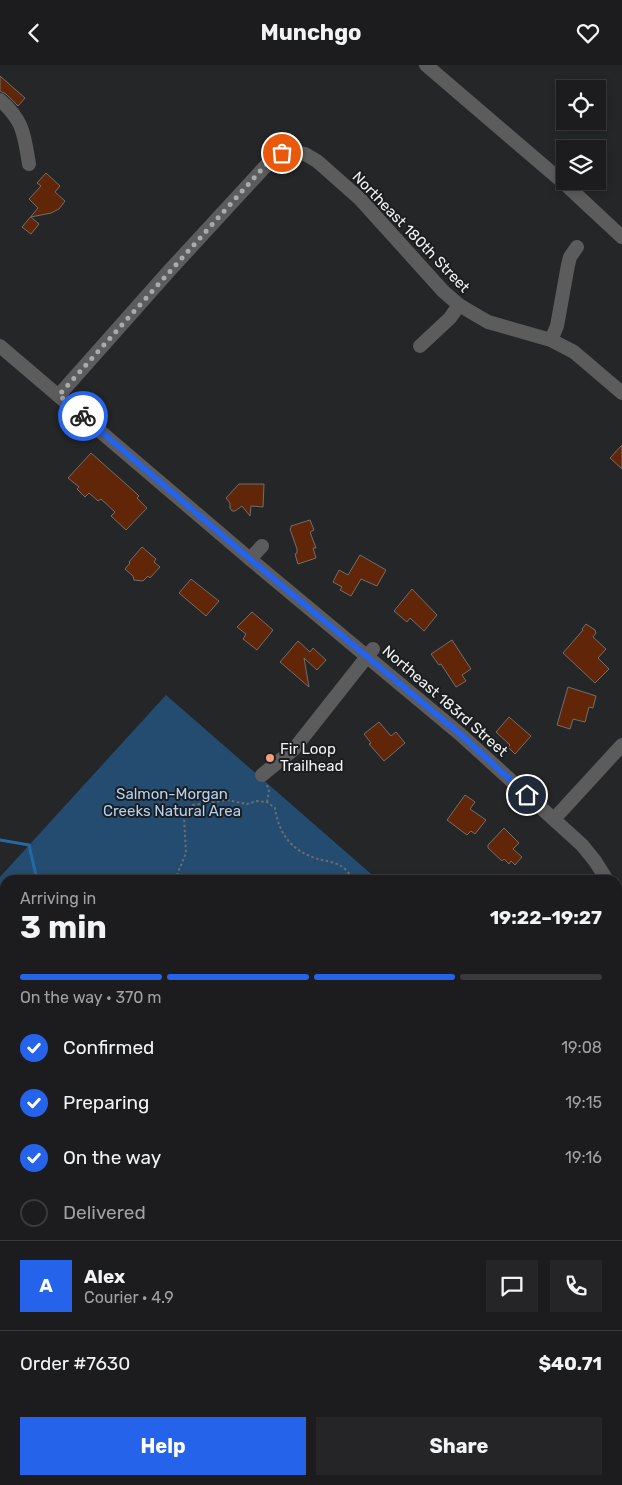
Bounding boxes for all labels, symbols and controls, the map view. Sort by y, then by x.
icon: back [20,19,48,47]
text: Munchgo [260,19,362,46]
icon: heart [574,19,602,47]
map controls [556,80,606,190]
button: locate [556,80,606,130]
pin [261,132,303,174]
icon: bag [268,139,296,167]
button: layers [556,140,606,190]
street label: Northeast 180th Street [349,168,474,296]
courier [58,391,108,441]
icon: bike [69,402,97,430]
street label: Northeast 183rd Street [379,642,511,760]
place label: Fir Loop Trailhead [280,740,343,775]
marker: Fir Loop Trailhead [264,752,276,764]
pin [506,774,548,816]
icon: home [513,781,541,809]
park label: Salmon-Morgan Creeks Natural Area [103,785,241,820]
text: Arriving in [20,889,96,908]
text: 19:22–19:27 [490,906,602,929]
text: 3 min [20,908,107,946]
text: On the way · 370 m [20,988,162,1007]
icon: check [20,1034,48,1062]
text: Confirmed [63,1036,154,1059]
text: 19:08 [561,1038,602,1057]
icon: check [20,1089,48,1117]
text: Preparing [63,1091,149,1114]
text: 19:15 [565,1093,602,1112]
icon: check [20,1144,48,1172]
text: On the way [63,1146,161,1169]
text: 19:16 [565,1148,602,1167]
text: Delivered [63,1201,146,1224]
button: chat [486,1260,538,1312]
button: phone [550,1260,602,1312]
text: Alex [84,1265,125,1288]
text: A [39,1274,53,1297]
text: Courier · 4.9 [84,1288,174,1307]
text: Order #7630 [20,1352,130,1375]
text: $40.71 [538,1352,602,1375]
button: Help [20,1417,306,1475]
button: Share [316,1417,602,1475]

